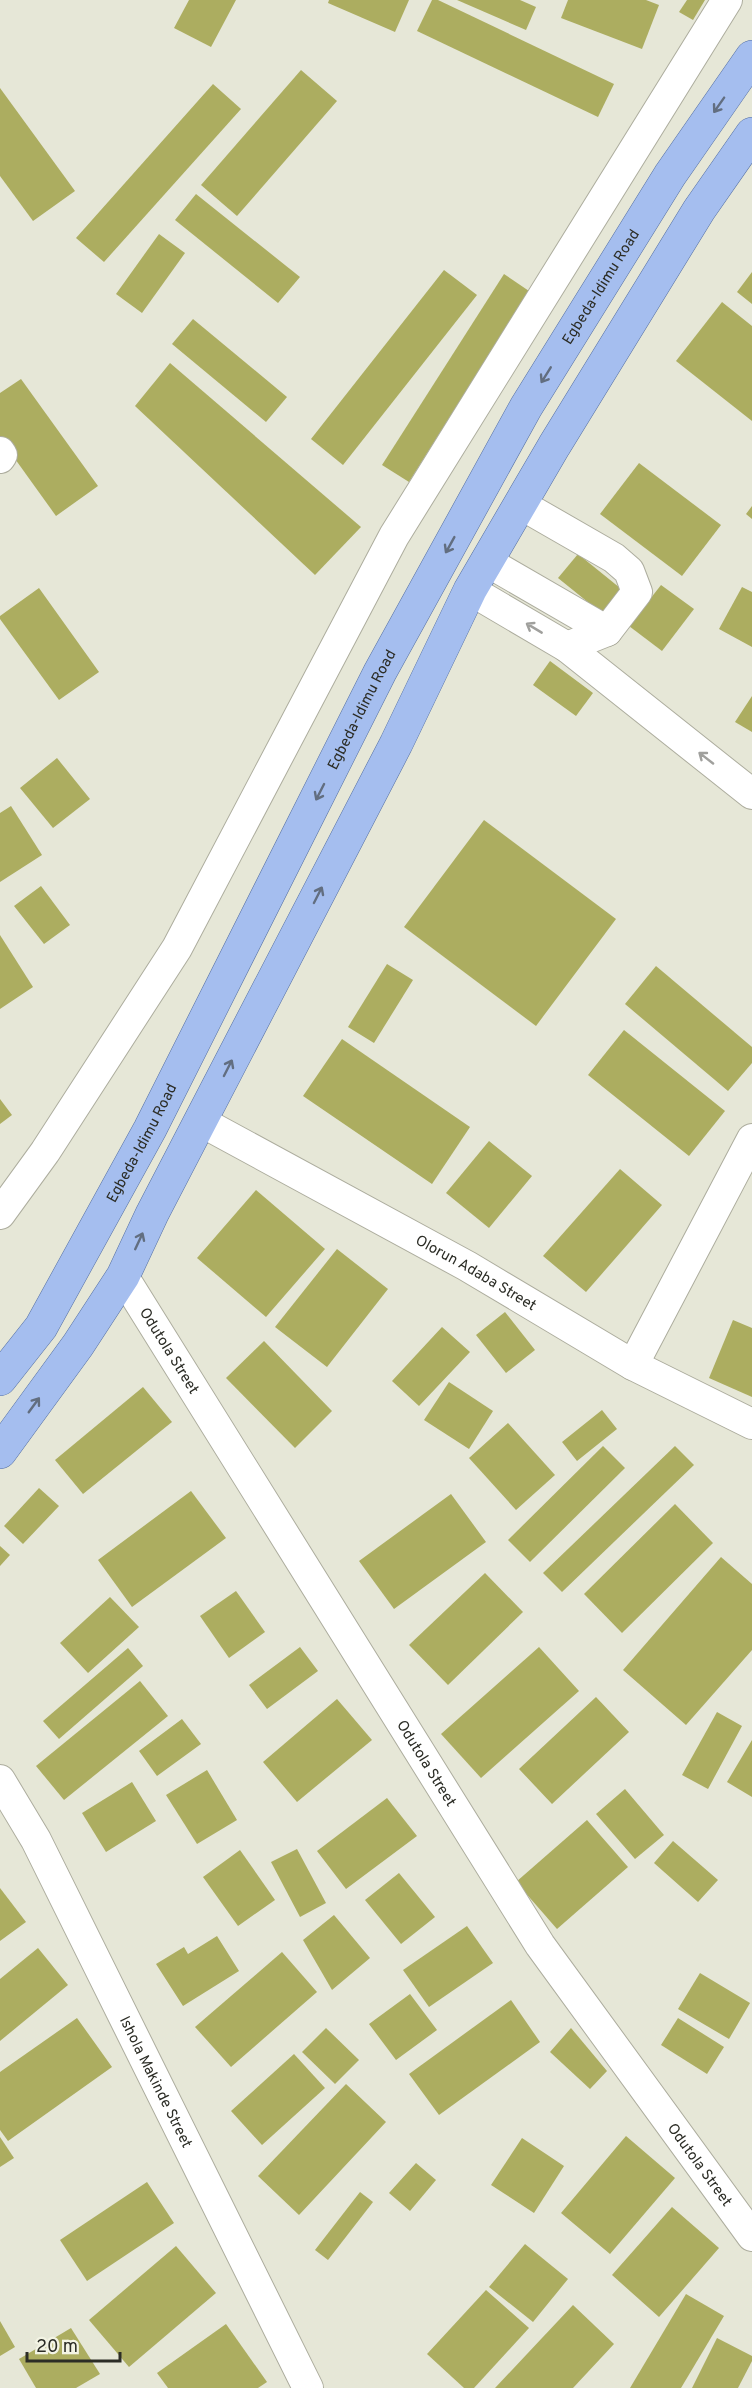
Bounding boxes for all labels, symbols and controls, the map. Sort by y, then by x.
one-way arrow [713,96,725,113]
street label: Egbeda-Idimu Road [559,226,645,349]
one-way arrow [539,366,551,383]
one-way arrow [444,536,456,553]
one-way arrow [526,621,543,633]
street label: Egbeda-Idimu Road [324,647,401,773]
one-way arrow [698,751,714,764]
one-way arrow [314,782,325,800]
one-way arrow [313,886,324,904]
one-way arrow [223,1059,234,1077]
street label: Egbeda-Idimu Road [103,1081,182,1206]
street label: Olorun Adaba Street [412,1232,539,1316]
one-way arrow [134,1233,146,1251]
street label: Odutola Street [134,1305,202,1398]
one-way arrow [28,1398,41,1414]
street label: Odutola Street [391,1717,459,1811]
street label: Ishola Makinde Street [114,2013,195,2152]
street label: Odutola Street [662,2120,735,2211]
scale bar [27,2325,120,2363]
text: 20 m [36,2336,78,2359]

